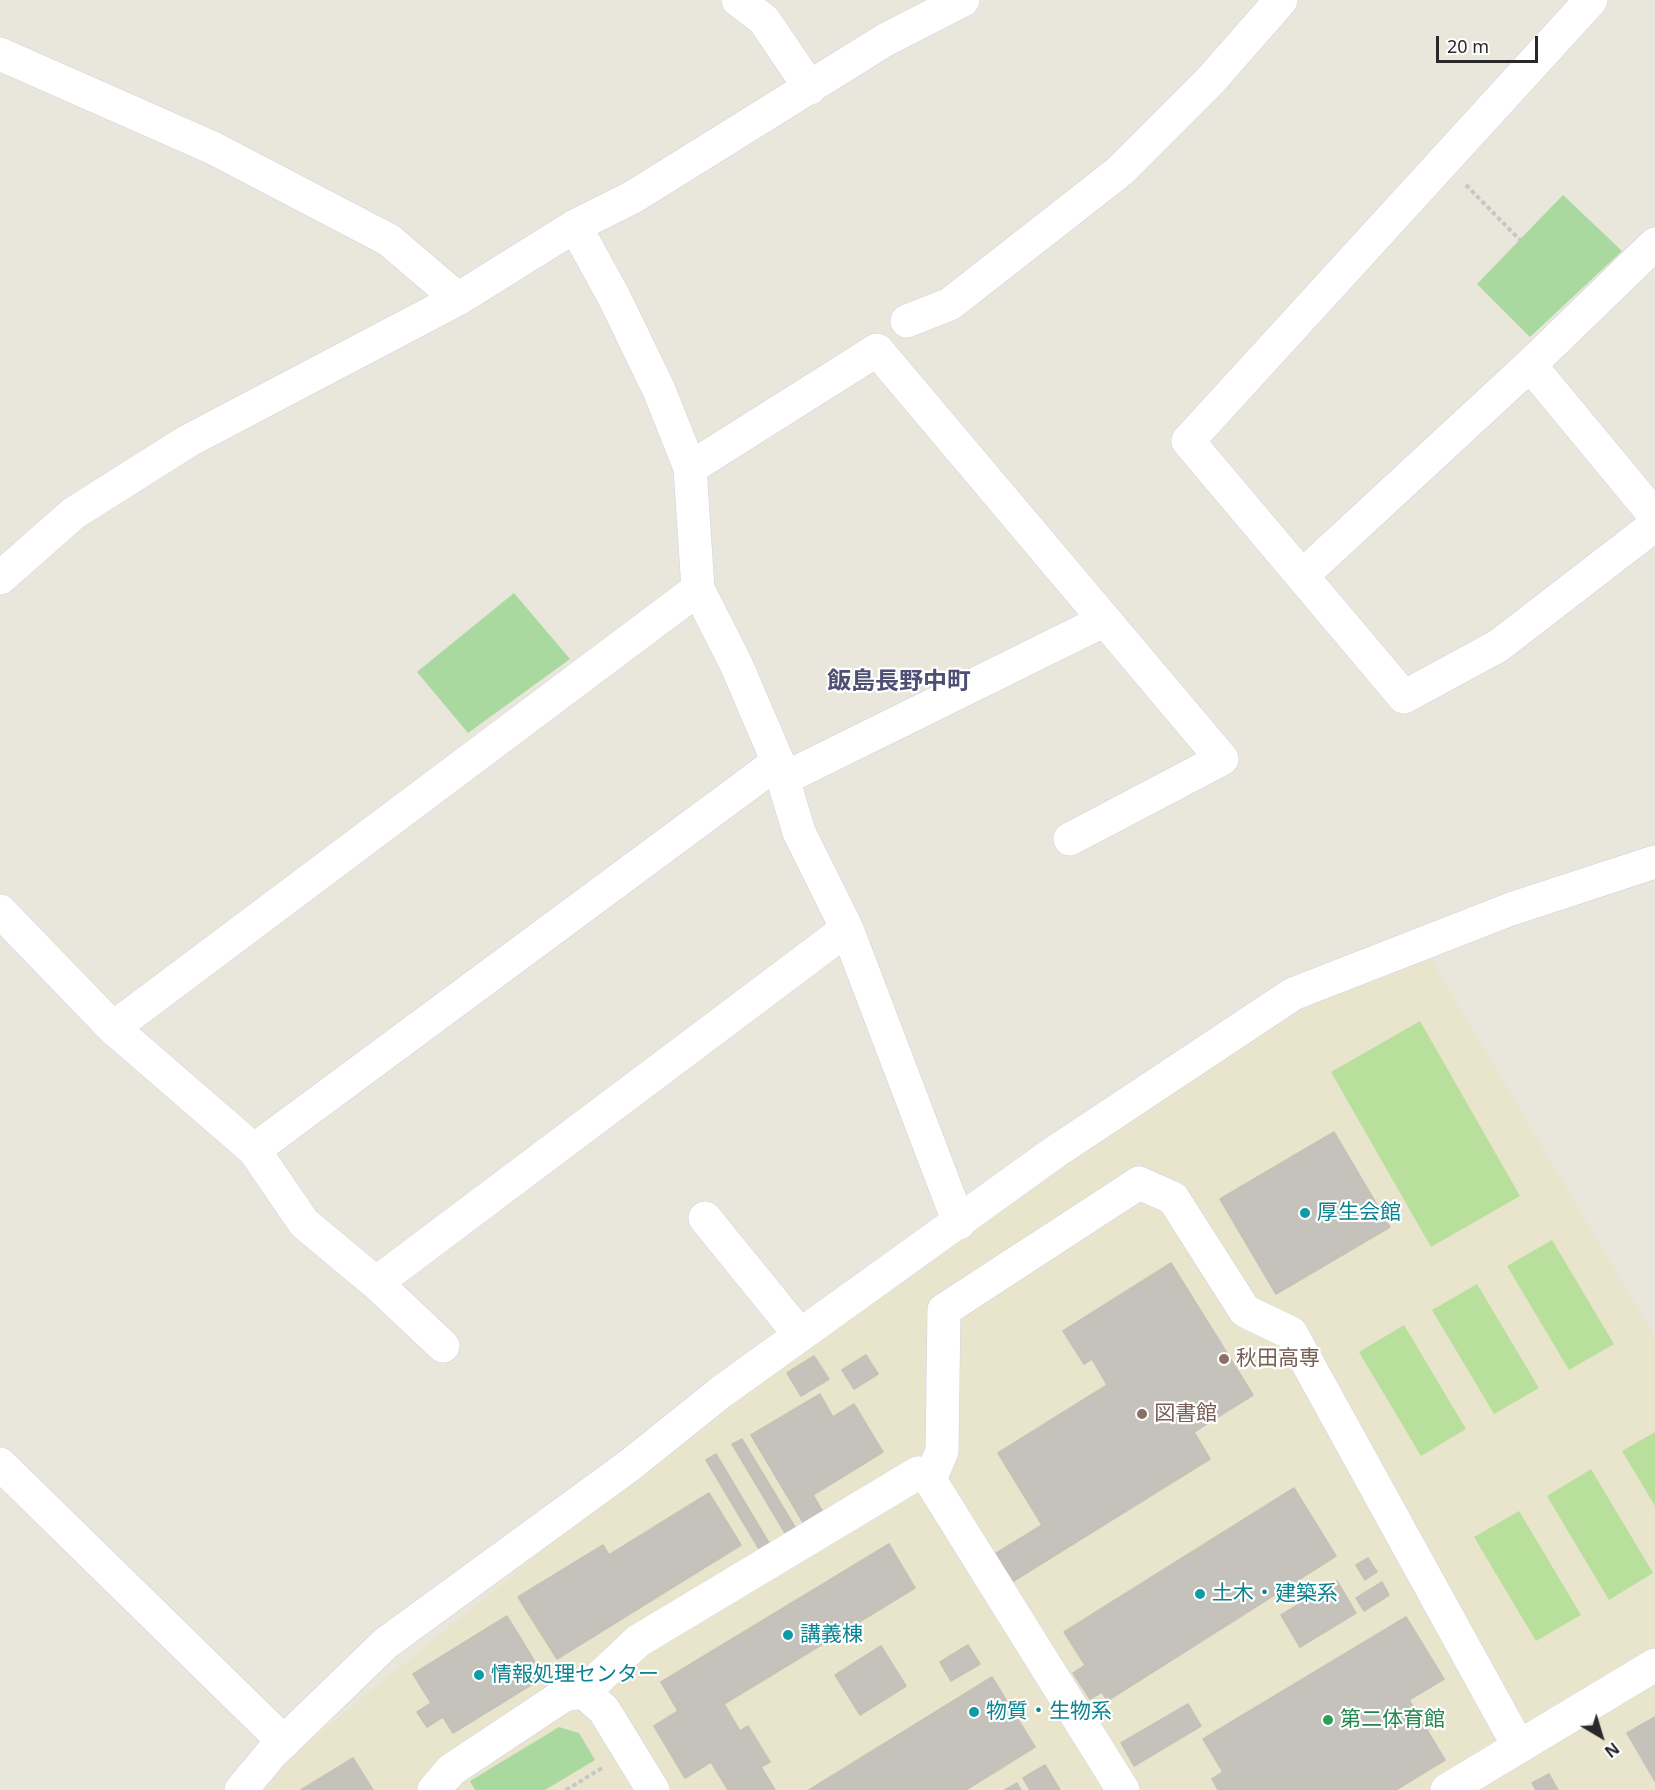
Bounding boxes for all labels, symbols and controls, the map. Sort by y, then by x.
scale bar [1439,24,1541,62]
text: 20 m [1447,34,1489,58]
district label: 飯島長野中町 [827,668,971,696]
place label: 厚生会館 [1317,1200,1401,1226]
marker: 厚生会館 [1298,1206,1312,1220]
place label: 秋田高専 [1236,1346,1320,1372]
marker: 秋田高専 [1217,1352,1231,1366]
place label: 図書館 [1154,1401,1217,1427]
marker: 図書館 [1135,1407,1149,1421]
place label: 土木・建築系 [1212,1581,1338,1607]
marker: 土木・建築系 [1193,1587,1207,1601]
place label: 講義棟 [800,1622,863,1648]
marker: 講義棟 [781,1628,795,1642]
place label: 情報処理センター [491,1662,659,1688]
marker: 情報処理センター [472,1668,486,1682]
place label: 物質・生物系 [986,1699,1112,1725]
marker: 物質・生物系 [967,1705,981,1719]
north arrow [1571,1706,1631,1766]
place label: 第二体育館 [1340,1707,1445,1733]
marker: 第二体育館 [1321,1713,1335,1727]
text: N [1600,1738,1624,1763]

